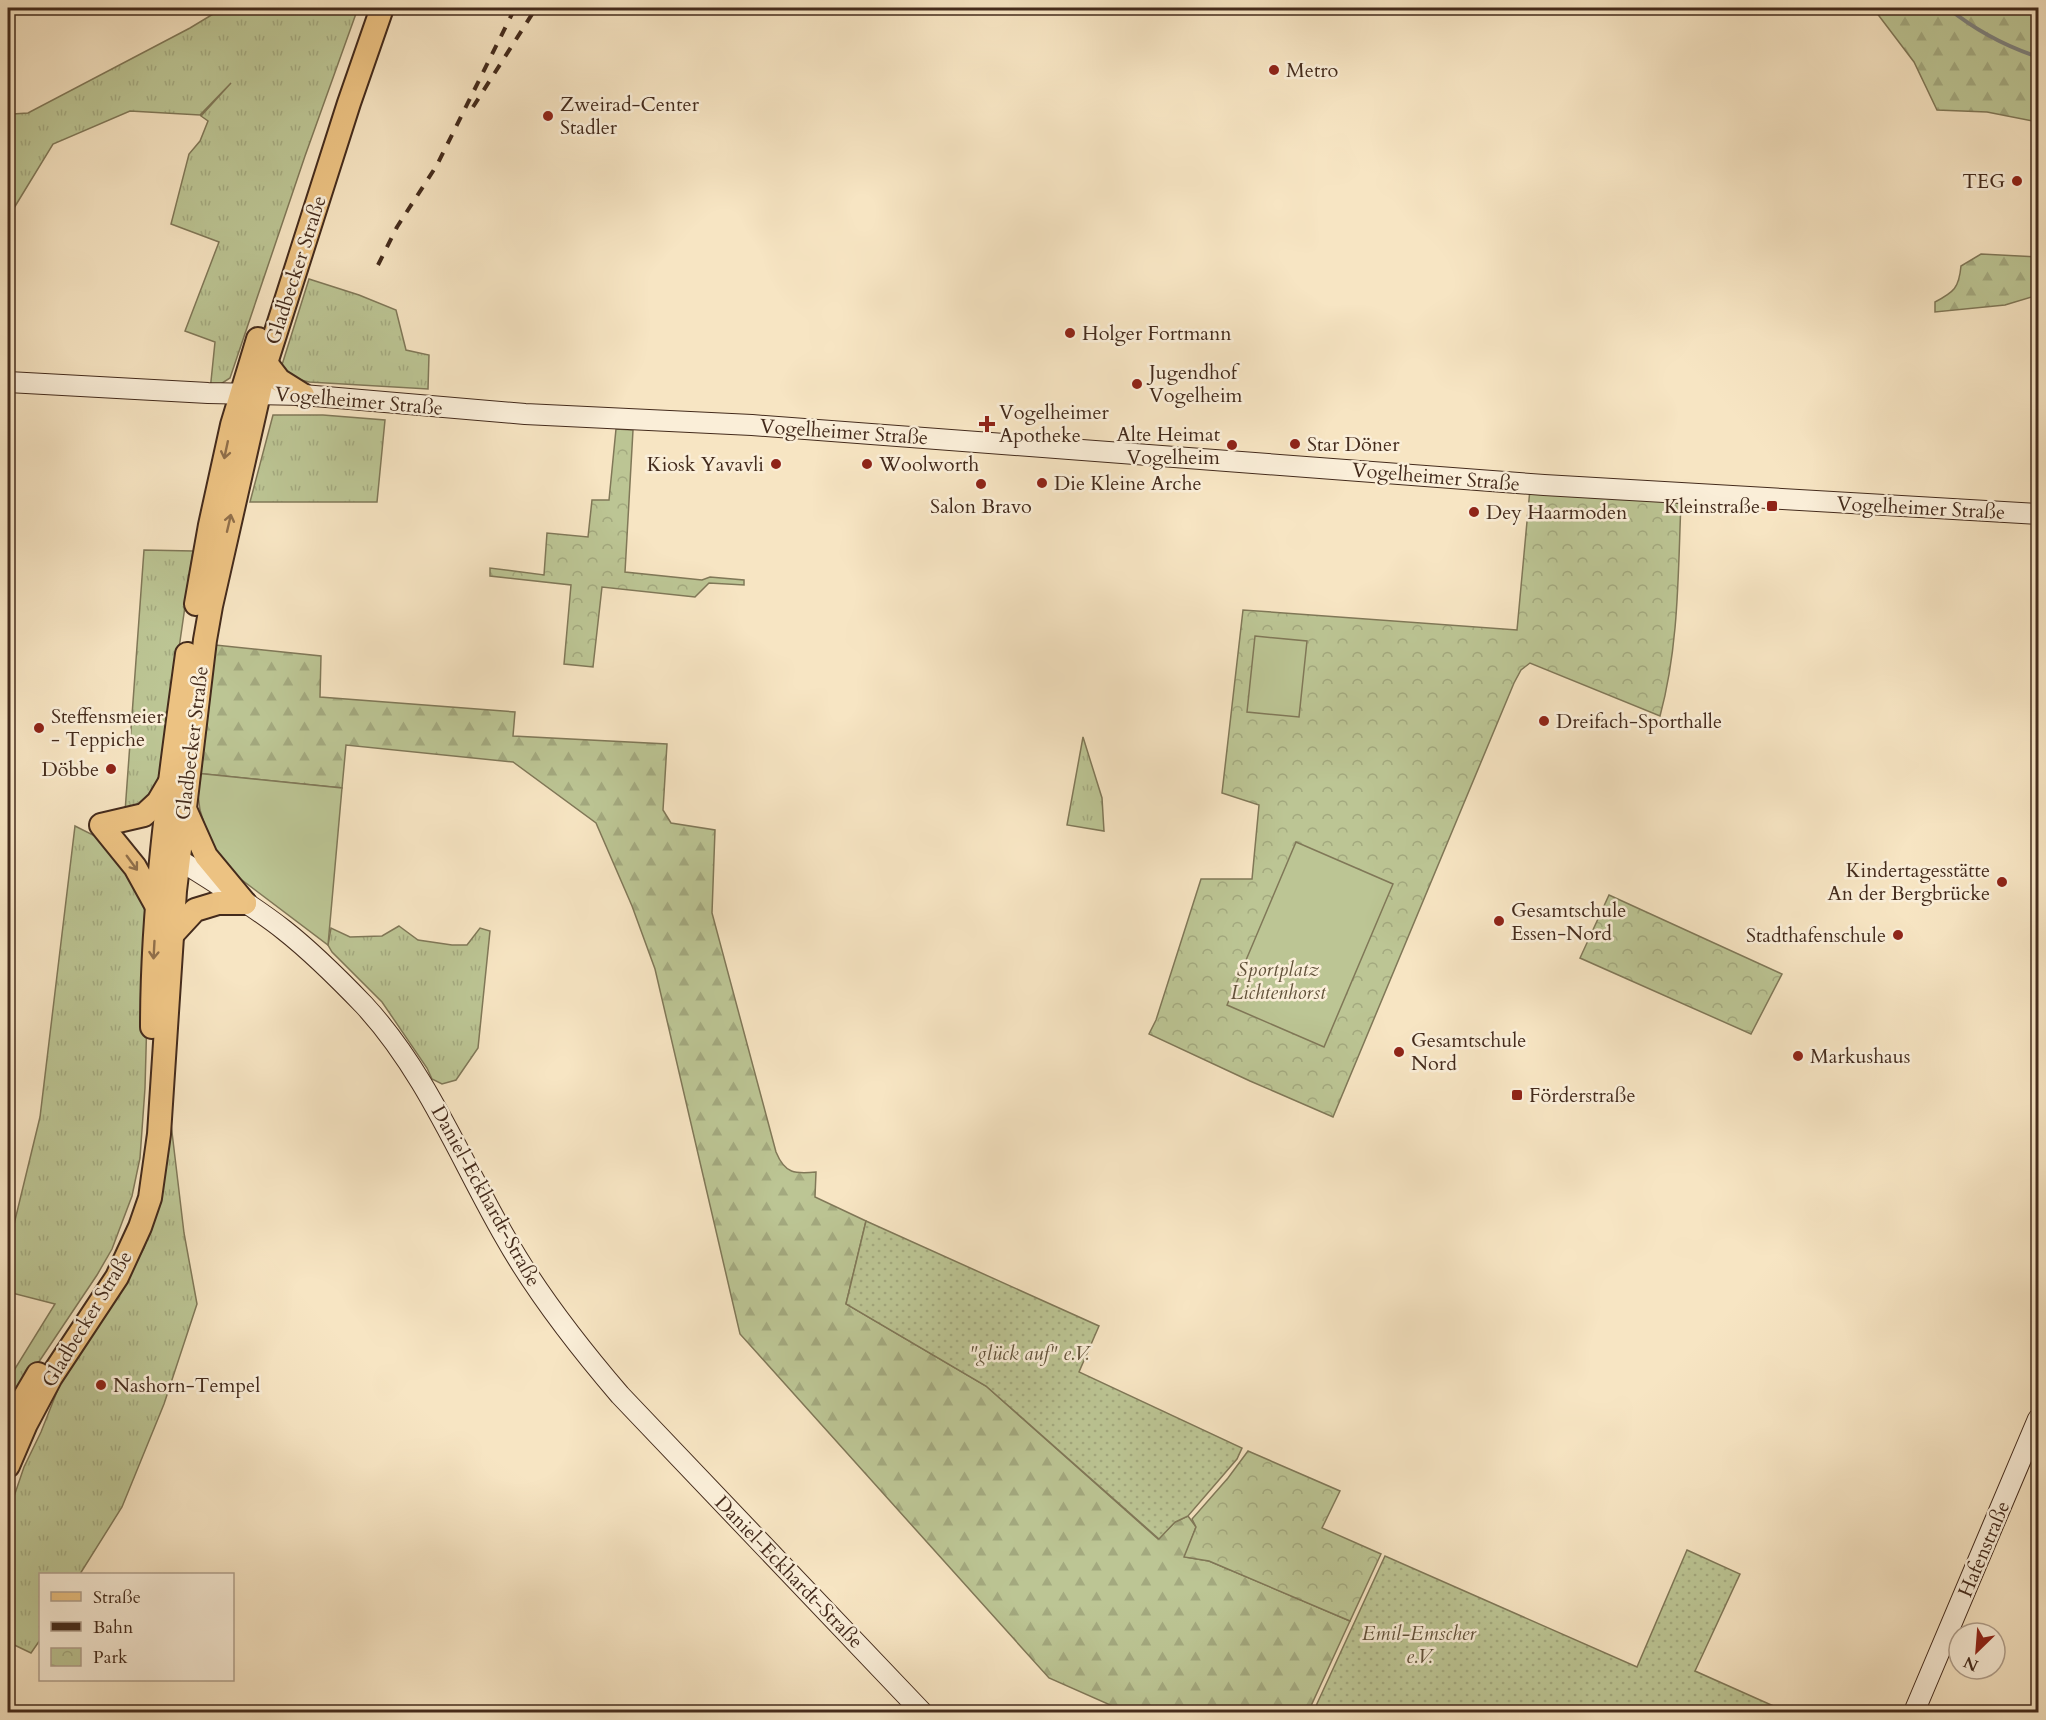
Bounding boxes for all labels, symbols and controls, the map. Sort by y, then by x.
place label: Metro [1286,57,1339,84]
marker: Metro [1267,63,1281,77]
place label: Zweirad-Center Stadler [560,91,700,141]
marker: Zweirad-Center Stadler [541,109,555,123]
place label: TEG [1962,168,2005,195]
marker: TEG [2010,174,2024,188]
street label: Gladbecker Straße [259,192,333,348]
place label: Holger Fortmann [1082,320,1232,347]
marker: Holger Fortmann [1063,326,1077,340]
place label: Jugendhof Vogelheim [1146,359,1243,409]
marker: Jugendhof Vogelheim [1130,377,1144,391]
street label: Vogelheimer Straße [274,380,444,422]
place label: Vogelheimer Apotheke [999,399,1110,449]
street label: Vogelheimer Straße [759,413,929,451]
marker: Vogelheimer Apotheke [980,417,994,431]
place label: Alte Heimat Vogelheim [1117,421,1221,471]
place label: Star Döner [1307,431,1400,458]
marker: Star Döner [1288,437,1302,451]
marker: Alte Heimat Vogelheim [1225,438,1239,452]
one-way arrow [220,440,231,460]
place label: Kiosk Yavavli [647,451,764,478]
place label: Woolworth [878,451,979,478]
street label: Vogelheimer Straße [1351,456,1521,498]
marker: Kiosk Yavavli [769,457,783,471]
marker: Woolworth [860,457,874,471]
place label: Die Kleine Arche [1054,470,1202,497]
marker: Die Kleine Arche [1035,476,1049,490]
marker: Salon Bravo [974,477,988,491]
street label: Vogelheimer Straße [1836,490,2006,526]
place label: Salon Bravo [930,493,1032,520]
place label: Kleinstraße [1664,493,1760,520]
place label: Dey Haarmoden [1486,499,1628,526]
marker: Kleinstraße [1765,499,1779,513]
marker: Dey Haarmoden [1467,505,1481,519]
one-way arrow [224,514,236,533]
street label: Gladbecker Straße [169,664,215,822]
place label: Steffensmeier - Teppiche [51,703,164,753]
place label: Dreifach-Sporthalle [1556,708,1722,735]
marker: Dreifach-Sporthalle [1537,714,1551,728]
marker: Steffensmeier - Teppiche [32,721,46,735]
place label: Döbbe [41,756,99,783]
marker: Döbbe [104,762,118,776]
one-way arrow [125,855,138,871]
place label: Kindertagesstätte An der Bergbrücke [1828,857,1990,907]
marker: Kindertagesstätte An der Bergbrücke [1995,875,2009,889]
place label: Gesamtschule Essen-Nord [1511,897,1626,947]
marker: Gesamtschule Essen-Nord [1492,914,1506,928]
place label: Stadthafenschule [1746,922,1886,949]
marker: Stadthafenschule [1891,928,1905,942]
one-way arrow [148,940,159,960]
park label: Sportplatz Lichtenhorst [1230,956,1327,1006]
place label: Gesamtschule Nord [1411,1027,1526,1077]
place label: Markushaus [1810,1043,1910,1070]
marker: Gesamtschule Nord [1392,1045,1406,1059]
marker: Markushaus [1791,1049,1805,1063]
place label: Förderstraße [1529,1082,1635,1109]
marker: Förderstraße [1510,1088,1524,1102]
street label: Daniel-Eckhardt-Straße [425,1101,547,1291]
street label: Gladbecker Straße [36,1246,138,1392]
park label: "glück auf" e.V. [970,1340,1091,1367]
place label: Nashorn-Tempel [113,1372,260,1399]
marker: Nashorn-Tempel [94,1378,108,1392]
street label: Daniel-Eckhardt-Straße [709,1490,869,1654]
street label: Hafenstraße [1952,1497,2016,1601]
legend [39,1573,234,1681]
text: Straße [93,1585,141,1610]
text: Bahn [93,1615,134,1640]
park label: Emil-Emscher e.V. [1362,1620,1478,1670]
north arrow [1947,1621,2007,1681]
text: Park [93,1645,128,1670]
text: N [1960,1651,1982,1677]

